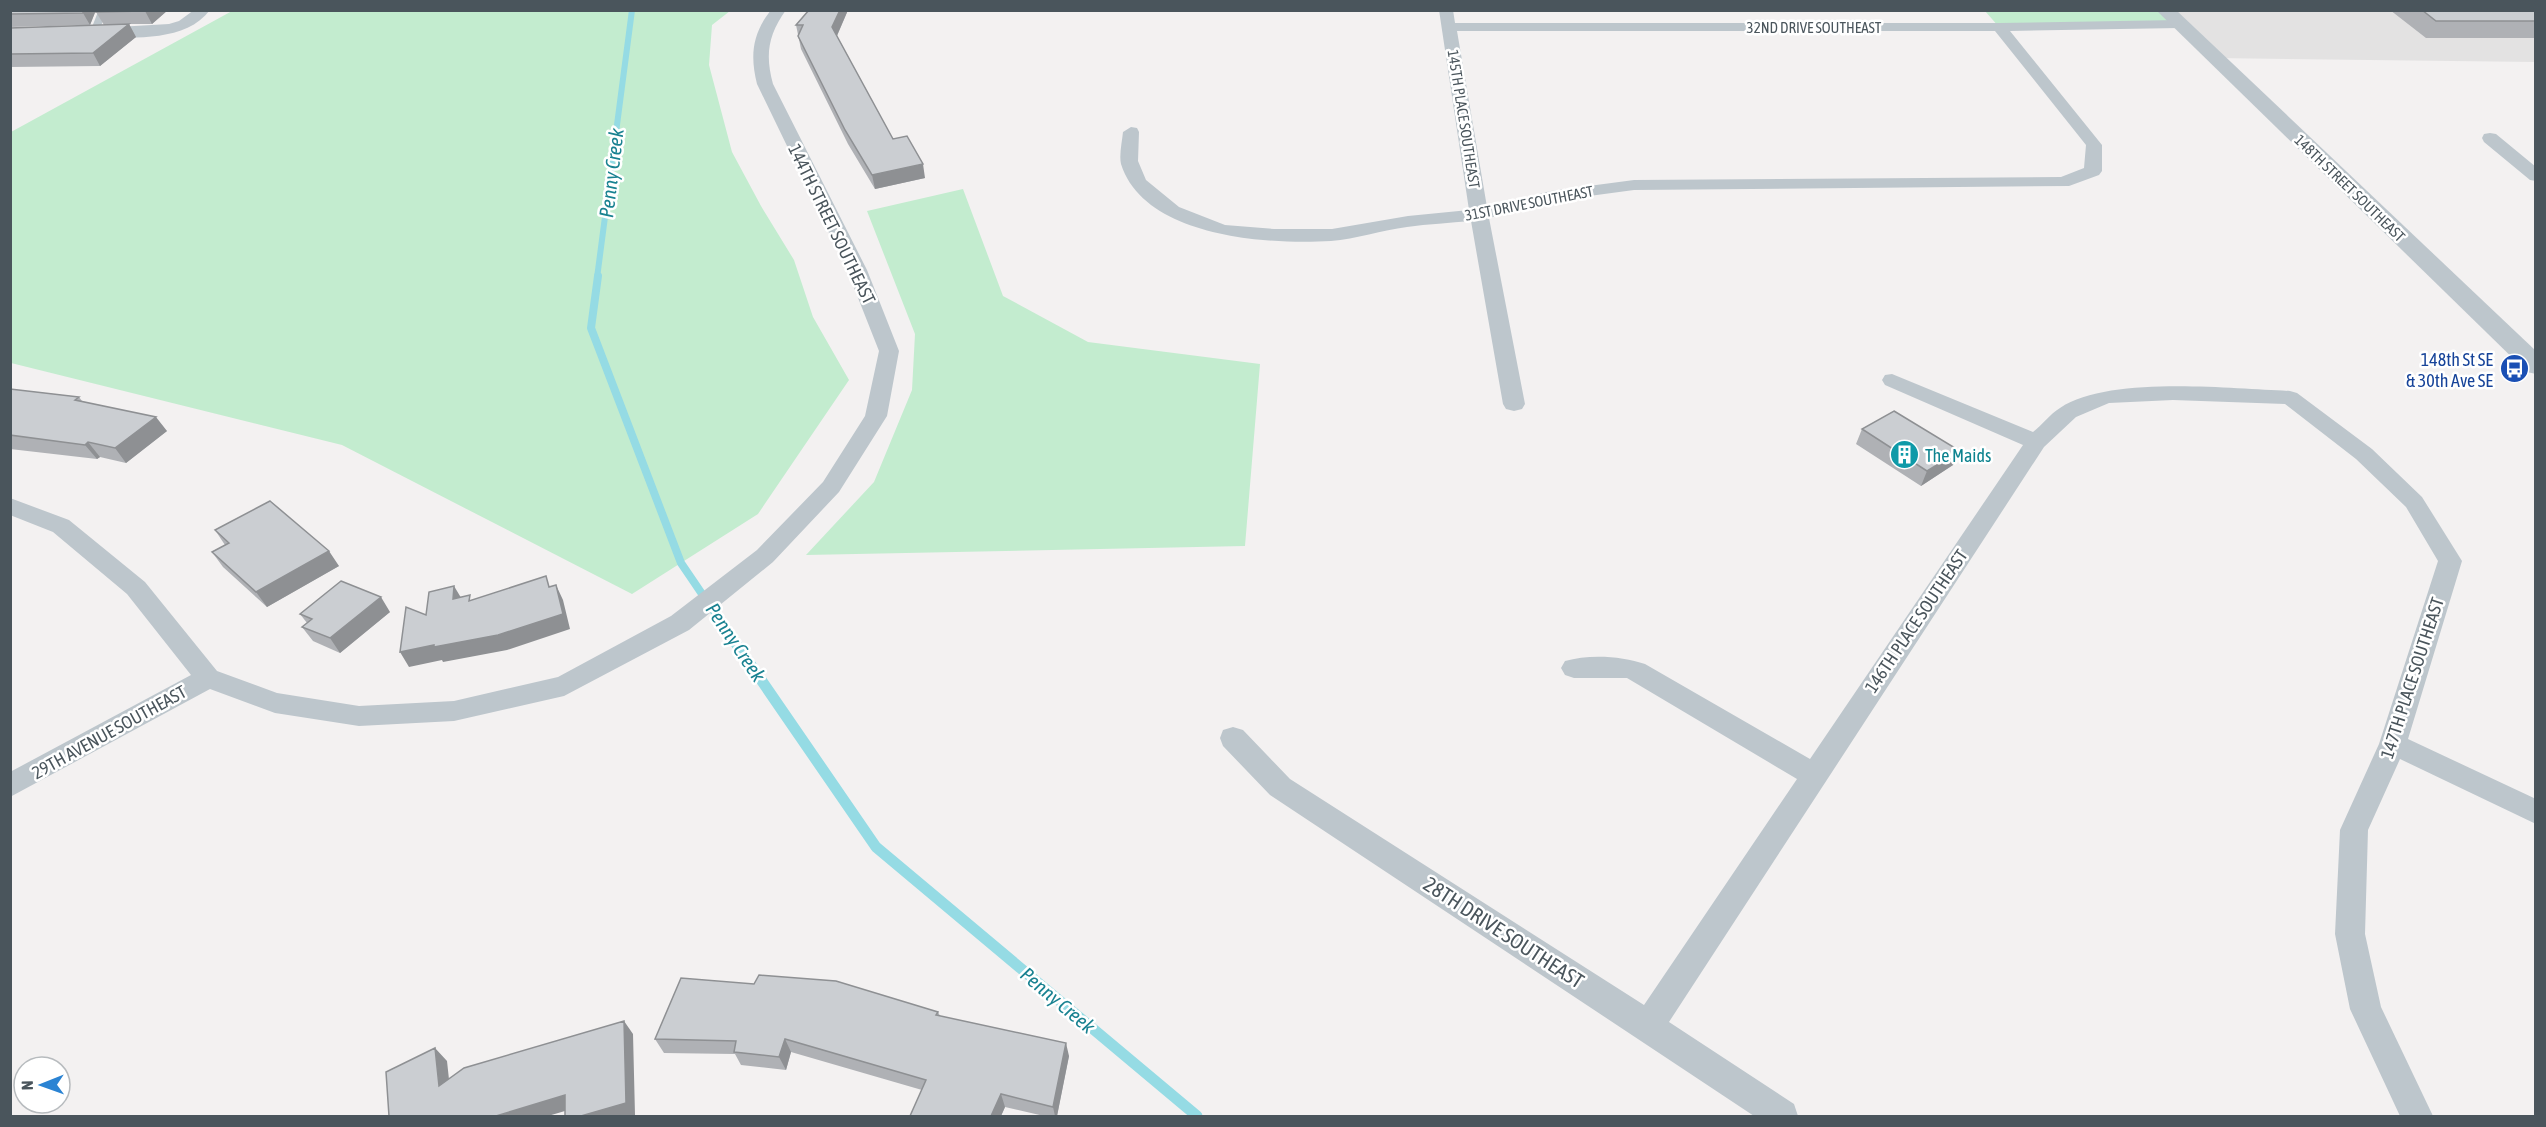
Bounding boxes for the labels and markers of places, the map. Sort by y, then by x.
place label: 148th St SE & 30th Ave SE [2406,349,2493,391]
bus stop icon: 148th St SE & 30th Ave SE [2498,353,2530,385]
building icon: The Maids [1888,439,1920,471]
place label: The Maids [1925,445,1991,466]

